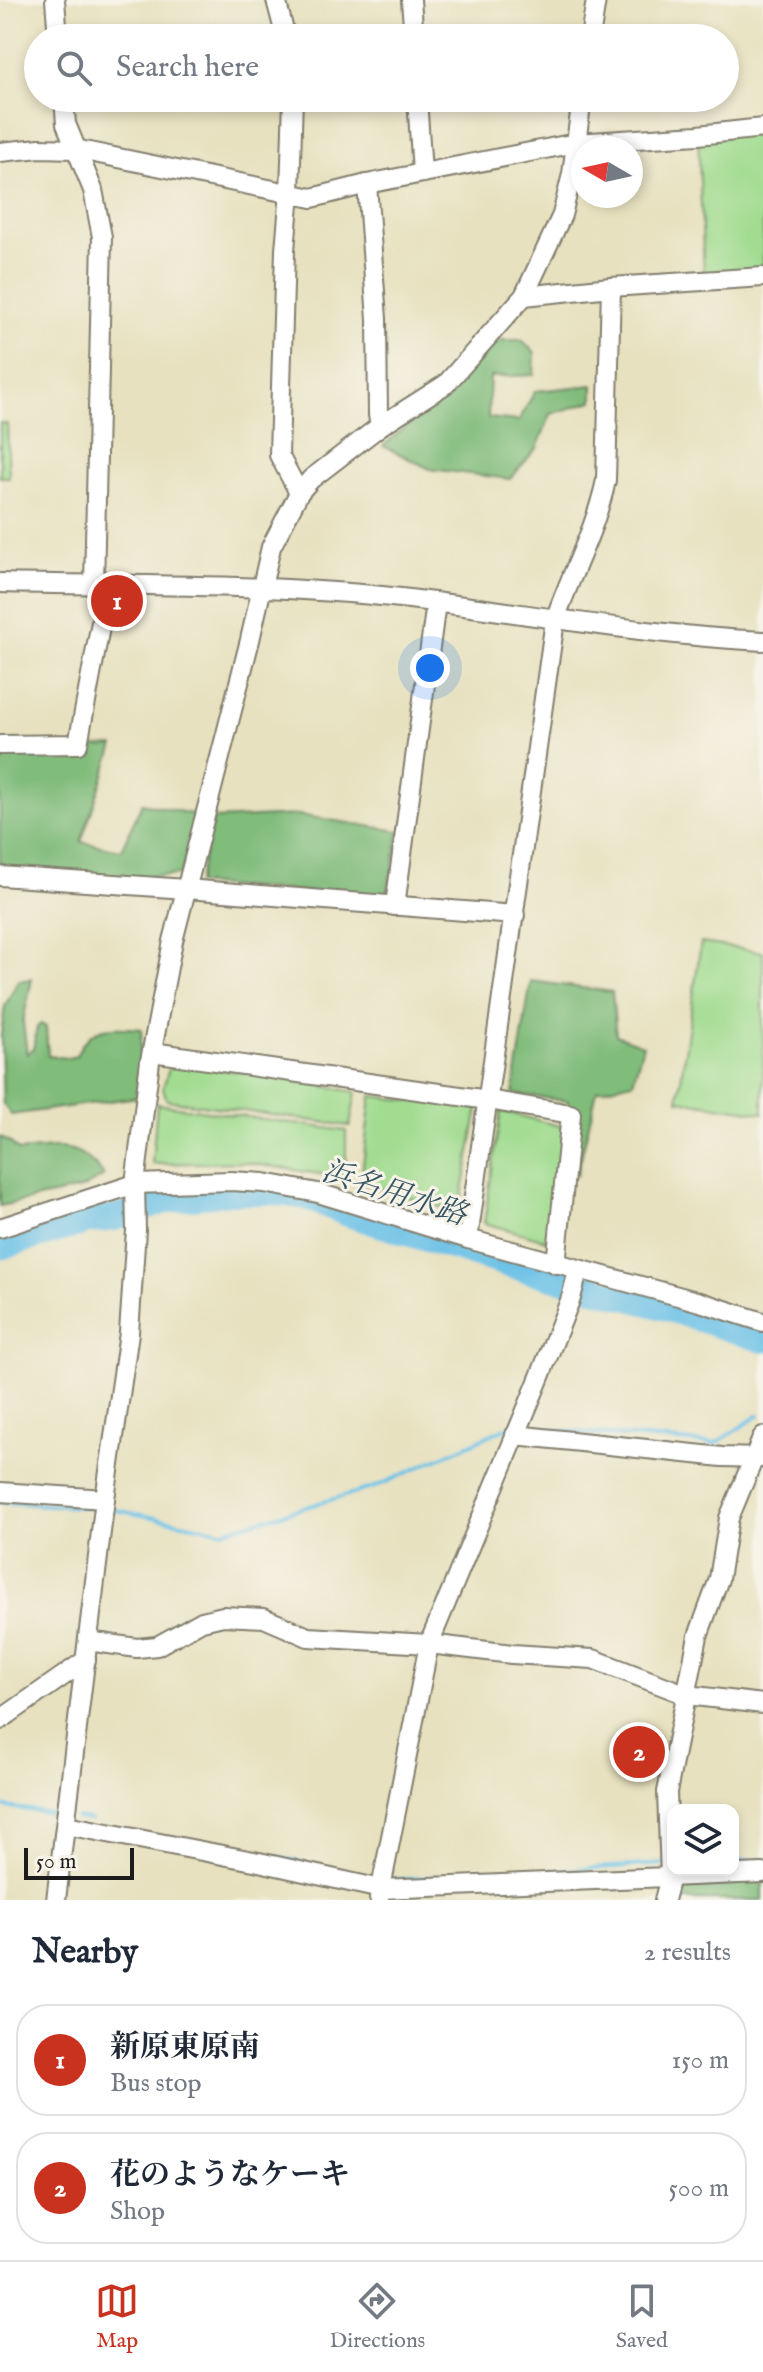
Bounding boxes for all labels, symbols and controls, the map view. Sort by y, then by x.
search box [24,24,739,112]
icon: search [52,46,96,90]
text: Search here [116,49,259,87]
north arrow [571,136,643,208]
pin: 1 [91,571,143,631]
your location [410,648,450,688]
water label: 浜名用水路 [317,1153,473,1236]
pin: 2 [613,1722,665,1782]
map controls [667,1804,739,1876]
button: layers [667,1804,739,1876]
scale bar [24,1844,134,1880]
text: 50 m [36,1848,77,1876]
text: Nearby [32,1931,138,1974]
text: 2 results [644,1936,731,1969]
text: 新原東原南 [110,2029,260,2067]
text: 1 [55,2044,65,2077]
text: 150 m [671,2044,729,2077]
text: Bus stop [110,2067,202,2100]
text: 花のようなケーキ [110,2157,350,2195]
text: 2 [54,2172,66,2205]
text: 500 m [668,2172,729,2205]
text: Shop [110,2195,165,2228]
tab: Map [95,2279,139,2355]
tab: Directions [330,2279,425,2355]
tab: Saved [616,2279,668,2355]

